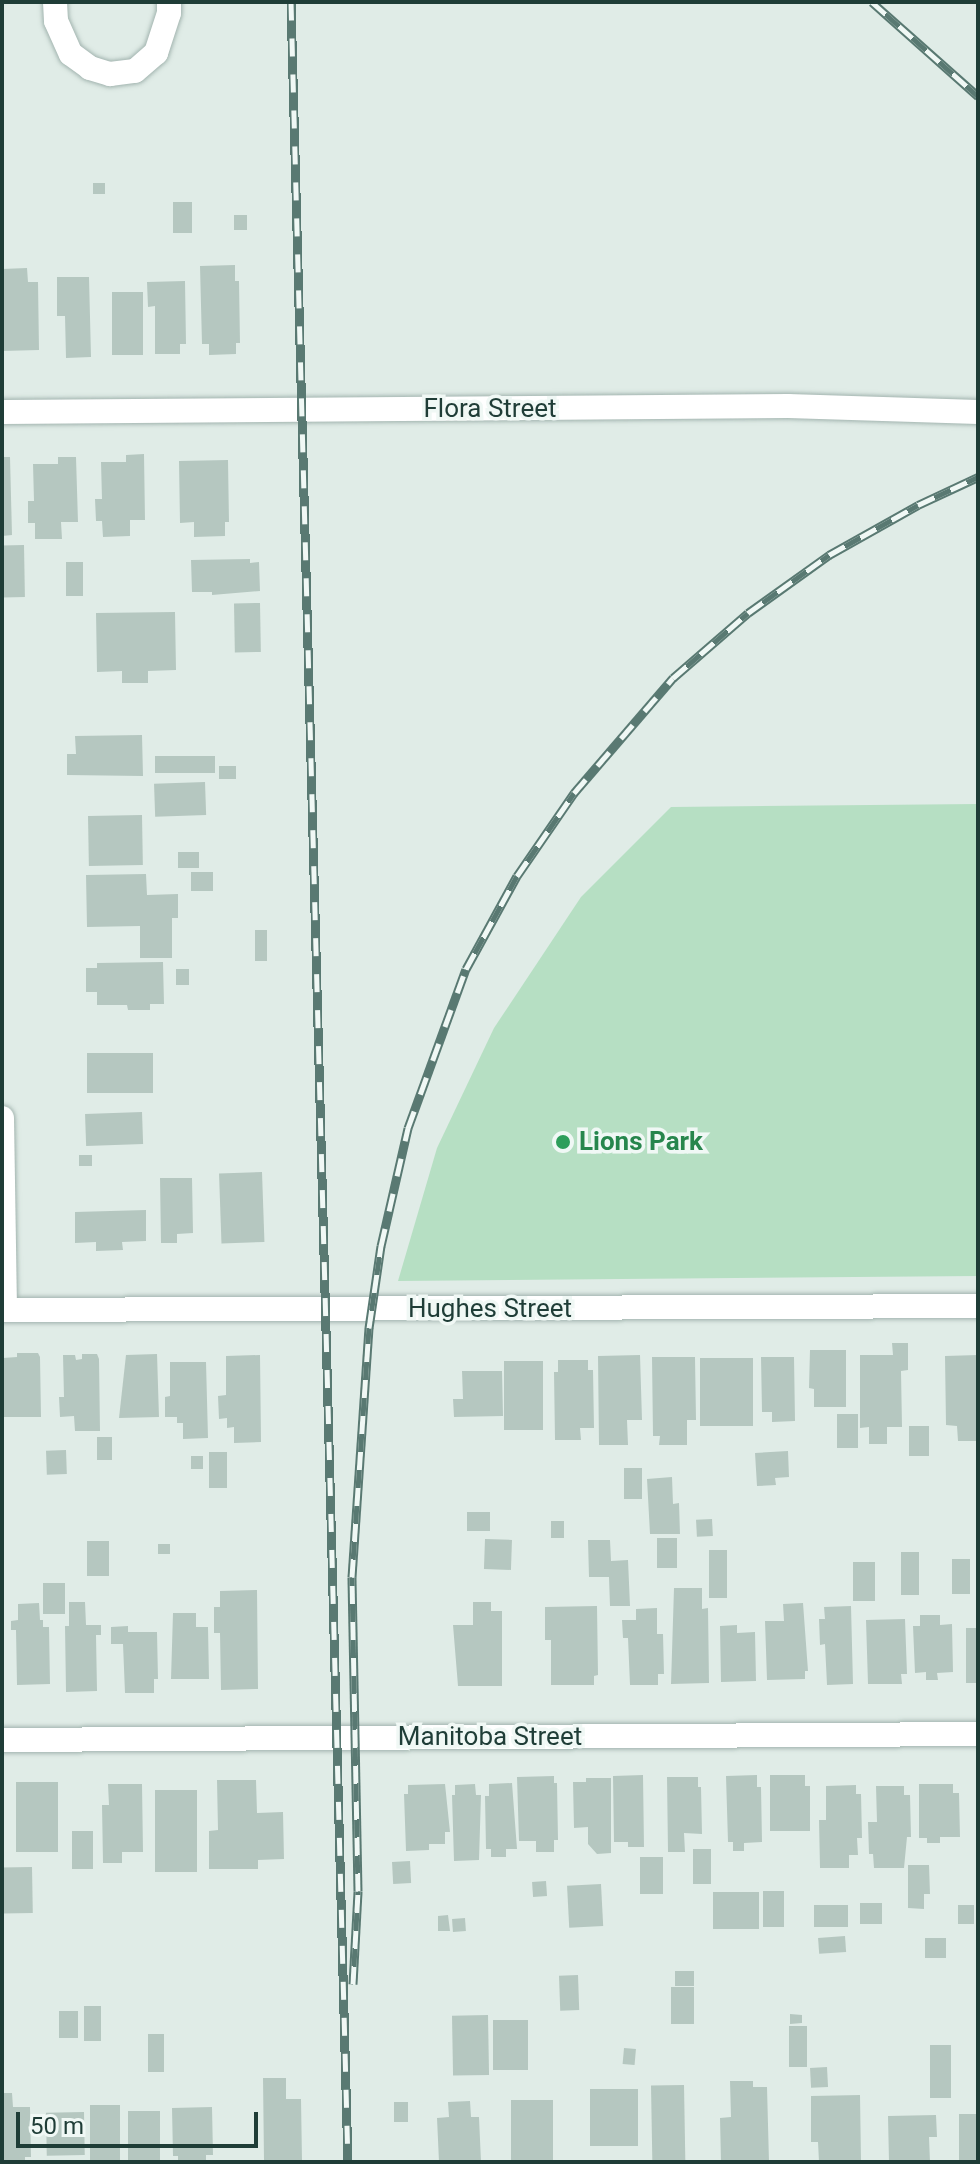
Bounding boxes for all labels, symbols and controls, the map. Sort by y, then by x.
street label: Flora Street [423,393,557,425]
place label: Lions Park [579,1126,703,1158]
marker: Lions Park [554,1133,572,1151]
street label: Hughes Street [408,1293,572,1325]
street label: Manitoba Street [398,1721,582,1753]
scale bar [20,2096,262,2146]
text: 50 m [30,2112,84,2140]

